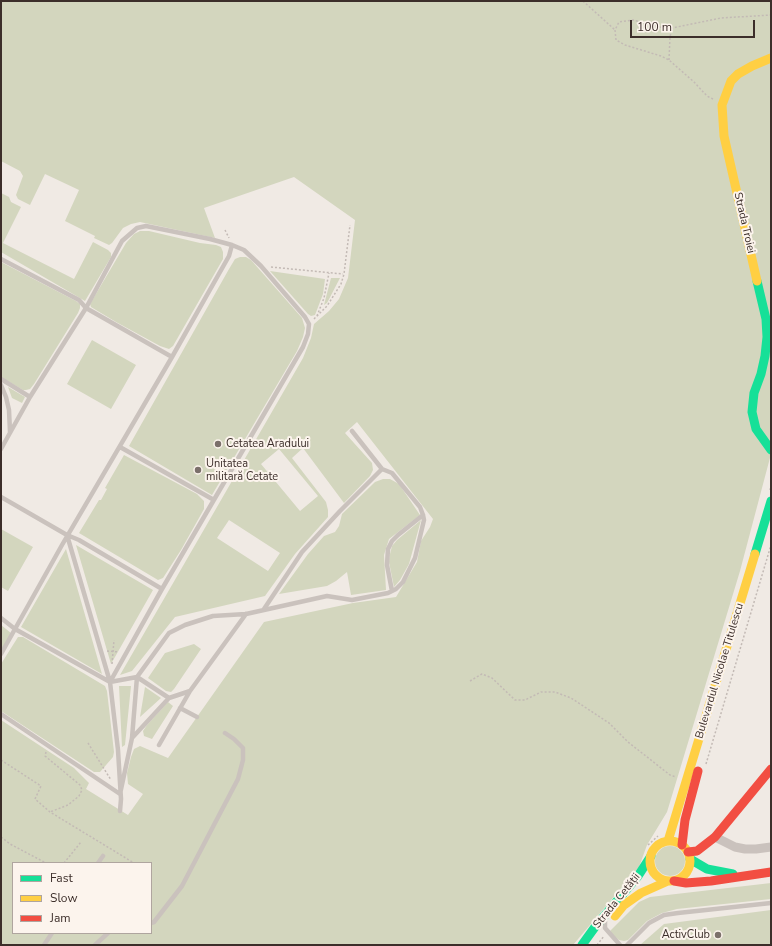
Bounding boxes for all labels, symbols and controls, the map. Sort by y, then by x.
scale bar [632,12,757,38]
text: 100 m [637,19,672,35]
street label: Strada Troiei [731,191,757,255]
place label: Cetatea Aradului [226,437,309,451]
marker: Cetatea Aradului [213,439,223,449]
place label: Unitatea militară Cetate [206,457,278,483]
marker: Unitatea militară Cetate [193,465,203,475]
street label: Bulevardul Nicolae Titulescu [693,602,747,740]
legend [12,862,152,934]
text: Fast [50,870,73,886]
street label: Strada Cetății [591,871,643,931]
text: Slow [50,890,78,906]
text: Jam [50,910,71,926]
place label: ActivClub [662,928,710,942]
marker: ActivClub [713,930,723,940]

